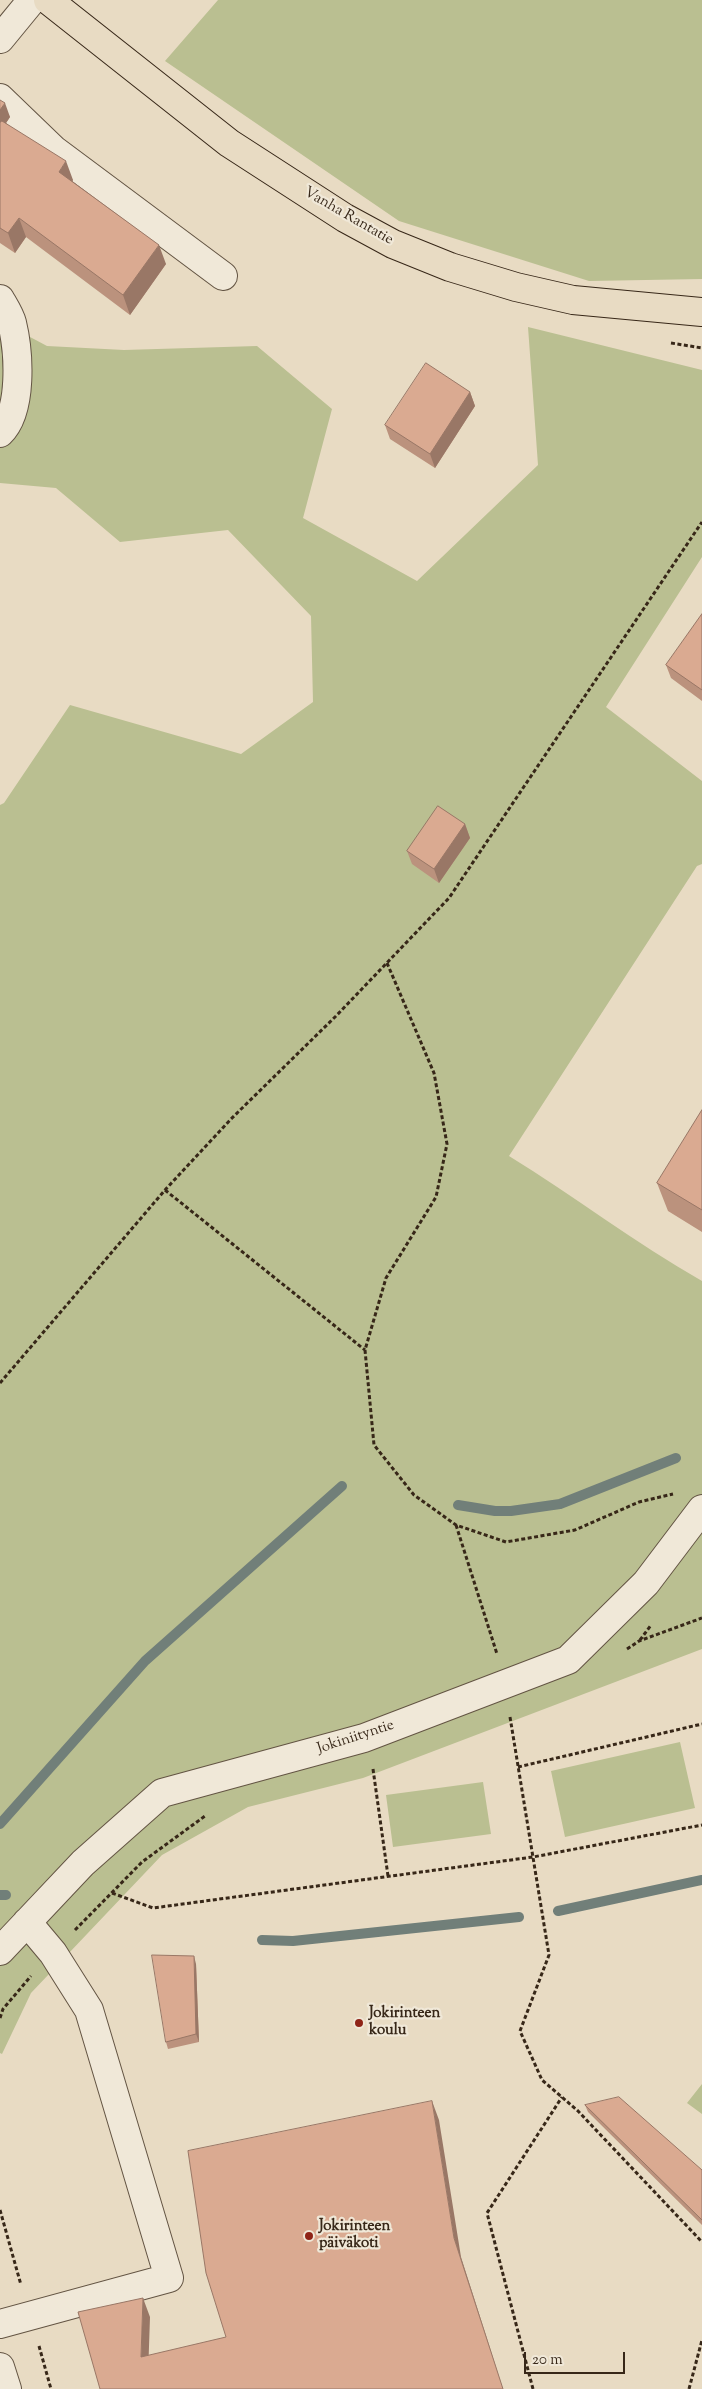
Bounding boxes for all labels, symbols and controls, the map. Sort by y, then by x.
street label: Vanha Rantatie [300,184,396,250]
street label: Jokiniityntie [315,1717,397,1759]
place label: Jokirinteen koulu [369,2005,440,2040]
marker: Jokirinteen koulu [353,2017,365,2029]
place label: Jokirinteen päiväkoti [319,2218,390,2253]
marker: Jokirinteen päiväkoti [303,2230,315,2242]
scale bar [527,2342,628,2374]
text: 20 m [532,2350,563,2371]

